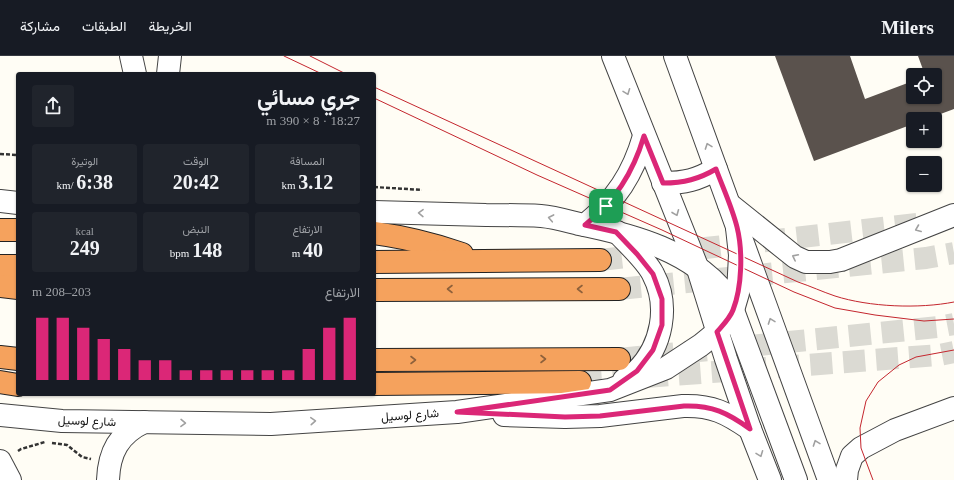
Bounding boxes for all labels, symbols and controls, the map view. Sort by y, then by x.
text: Milers [881,17,934,38]
text: مشاركة [20,19,60,34]
text: الطبقات [82,19,126,34]
text: الخريطة [148,19,192,34]
map controls [906,68,942,192]
button: locate [906,68,942,104]
button: share [32,85,74,127]
text: جري مسائي [257,85,360,110]
one-way arrow [623,89,631,96]
button: + [906,112,942,148]
text: 18:27 · 8 × 390 m [266,113,360,128]
one-way arrow [704,143,712,150]
text: الوتيرة [71,155,98,167]
text: الوقت [183,155,209,167]
text: المسافة [290,155,325,167]
button: − [906,156,942,192]
text: 6:38 [76,171,113,193]
text: 20:42 [173,171,219,193]
text: 3.12 [298,171,333,193]
text: /km [56,179,76,191]
text: km [281,179,298,191]
pin [589,189,623,223]
icon: arrive [595,195,617,217]
one-way arrow [418,209,424,217]
one-way arrow [671,209,679,216]
one-way arrow [547,214,554,223]
text: النبض [182,223,210,235]
text: الارتفاع [292,223,322,235]
text: kcal [76,225,94,237]
one-way arrow [914,225,921,233]
text: 249 [70,237,100,259]
text: 148 [192,239,222,261]
text: 40 [303,239,323,261]
text: bpm [170,247,192,259]
text: m [292,247,303,259]
one-way arrow [792,254,799,262]
text: 203–208 m [32,284,91,299]
text: الارتفاع [325,285,360,300]
one-way arrow [447,285,453,293]
one-way arrow [577,285,583,293]
one-way arrow [768,318,776,325]
one-way arrow [540,355,546,363]
one-way arrow [410,356,416,364]
street label: شارع لوسيل [380,406,440,426]
street label: شارع لوسيل [58,413,116,431]
one-way arrow [310,417,316,426]
one-way arrow [180,419,186,427]
one-way arrow [812,440,820,447]
one-way arrow [756,451,764,458]

